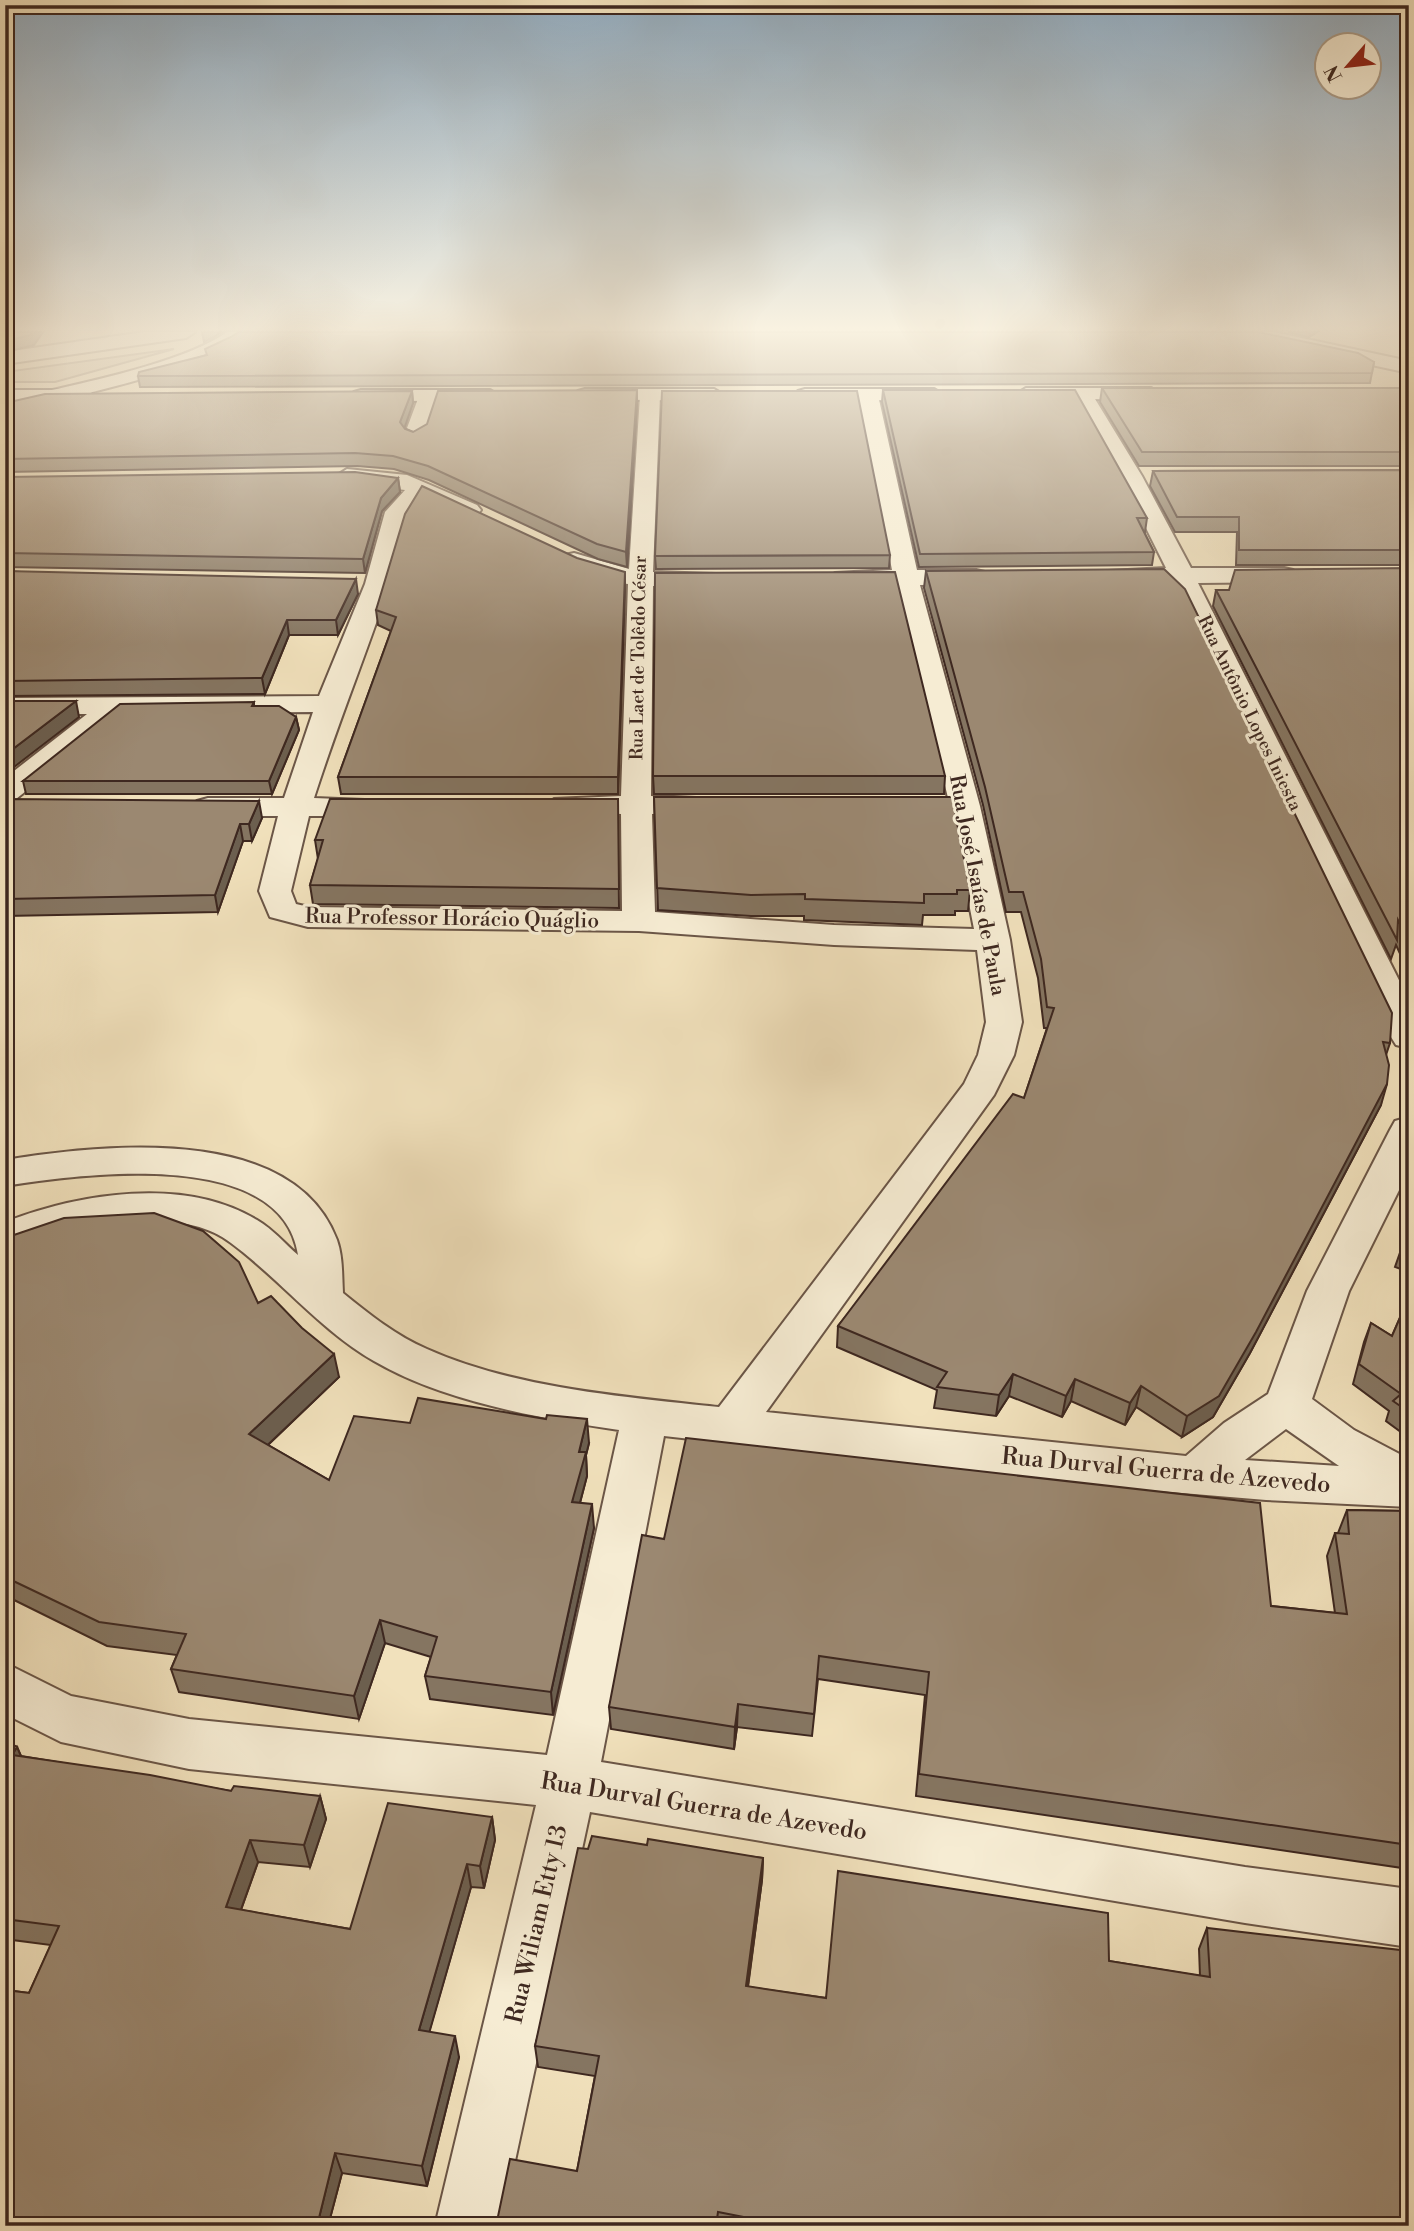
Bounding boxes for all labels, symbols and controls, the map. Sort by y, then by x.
north arrow [1312,32,1382,102]
text: N [1320,61,1348,86]
street label: Rua Laet de Tolêdo César [625,555,652,760]
street label: Rua Antônio Lopes Iniesta [1192,612,1307,816]
street label: Rua José Isaías de Paula [943,772,1011,998]
street label: Rua Professor Horácio Quáglio [305,903,599,935]
street label: Rua Durval Guerra de Azevedo [1000,1442,1332,1500]
street label: Rua Durval Guerra de Azevedo [538,1766,869,1848]
street label: Rua Wiliam Etty 13 [500,1822,574,2027]

